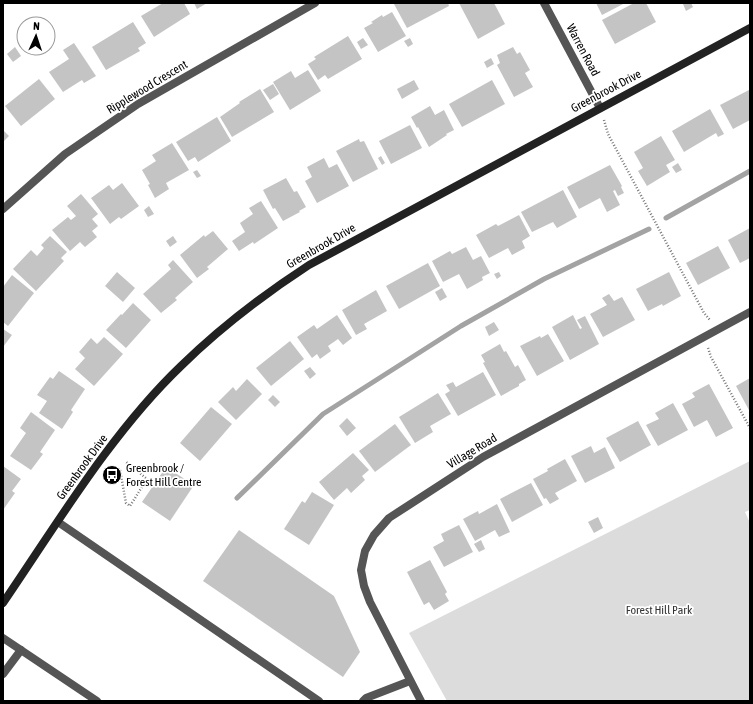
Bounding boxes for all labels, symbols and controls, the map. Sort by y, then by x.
north arrow [16,16,56,56]
text: N [33,20,40,32]
street label: Warren Road [563,22,603,78]
street label: Ripplewood Crescent [104,57,190,117]
street label: Greenbrook Drive [569,67,643,115]
street label: Greenbrook Drive [284,221,358,271]
street label: Village Road [445,431,499,471]
street label: Greenbrook Drive [54,432,110,502]
place label: Greenbrook / Forest Hill Centre [126,461,201,489]
bus stop icon: Greenbrook / Forest Hill Centre [101,464,123,486]
park label: Forest Hill Park [626,603,693,617]

